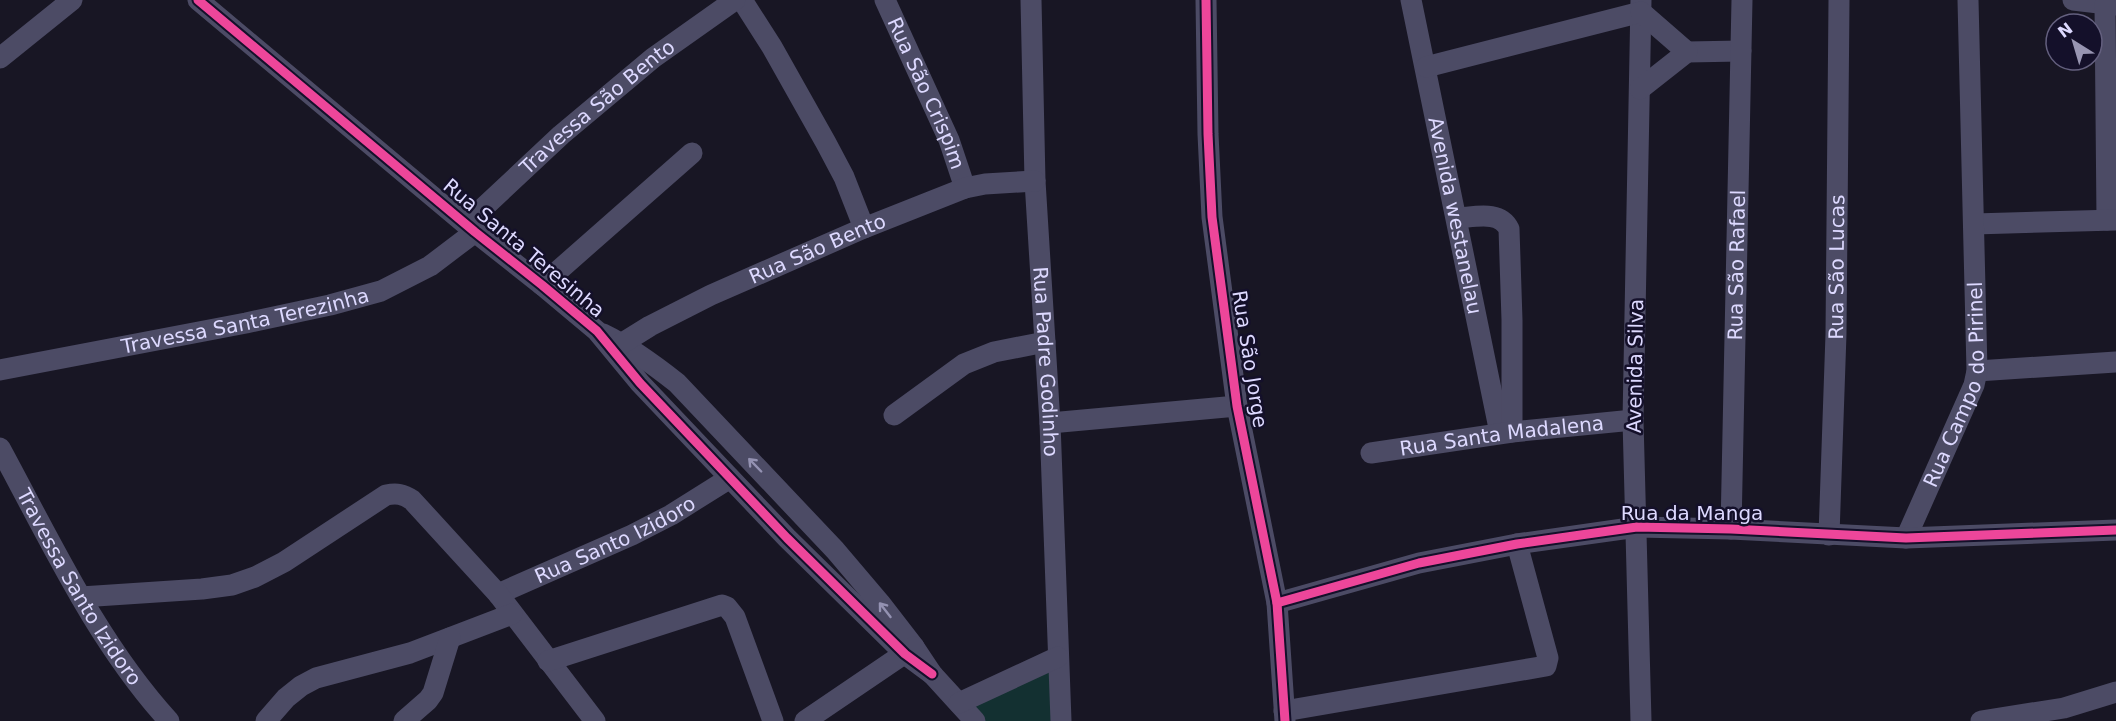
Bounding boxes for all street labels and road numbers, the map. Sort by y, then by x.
street label: Rua São Crispim [882,13,970,172]
street label: Travessa São Bento [514,34,679,180]
street label: Avenida westanelau [1423,115,1487,316]
street label: Rua Santa Teresinha [438,174,610,322]
street label: Rua São Rafael [1723,189,1750,341]
street label: Rua São Lucas [1824,194,1849,340]
street label: Rua São Bento [745,209,889,289]
street label: Rua Padre Godinho [1028,266,1063,457]
street label: Rua Campo do Pirinel [1918,281,1989,491]
street label: Travessa Santa Terezinha [118,283,372,359]
street label: Rua São Jorge [1227,289,1273,429]
street label: Avenida Silva [1622,299,1648,433]
street label: Rua Santa Madalena [1398,411,1605,461]
street label: Travessa Santo Izidoro [11,484,147,690]
street label: Rua Santo Izidoro [531,491,700,588]
street label: Rua da Manga [1621,501,1763,525]

